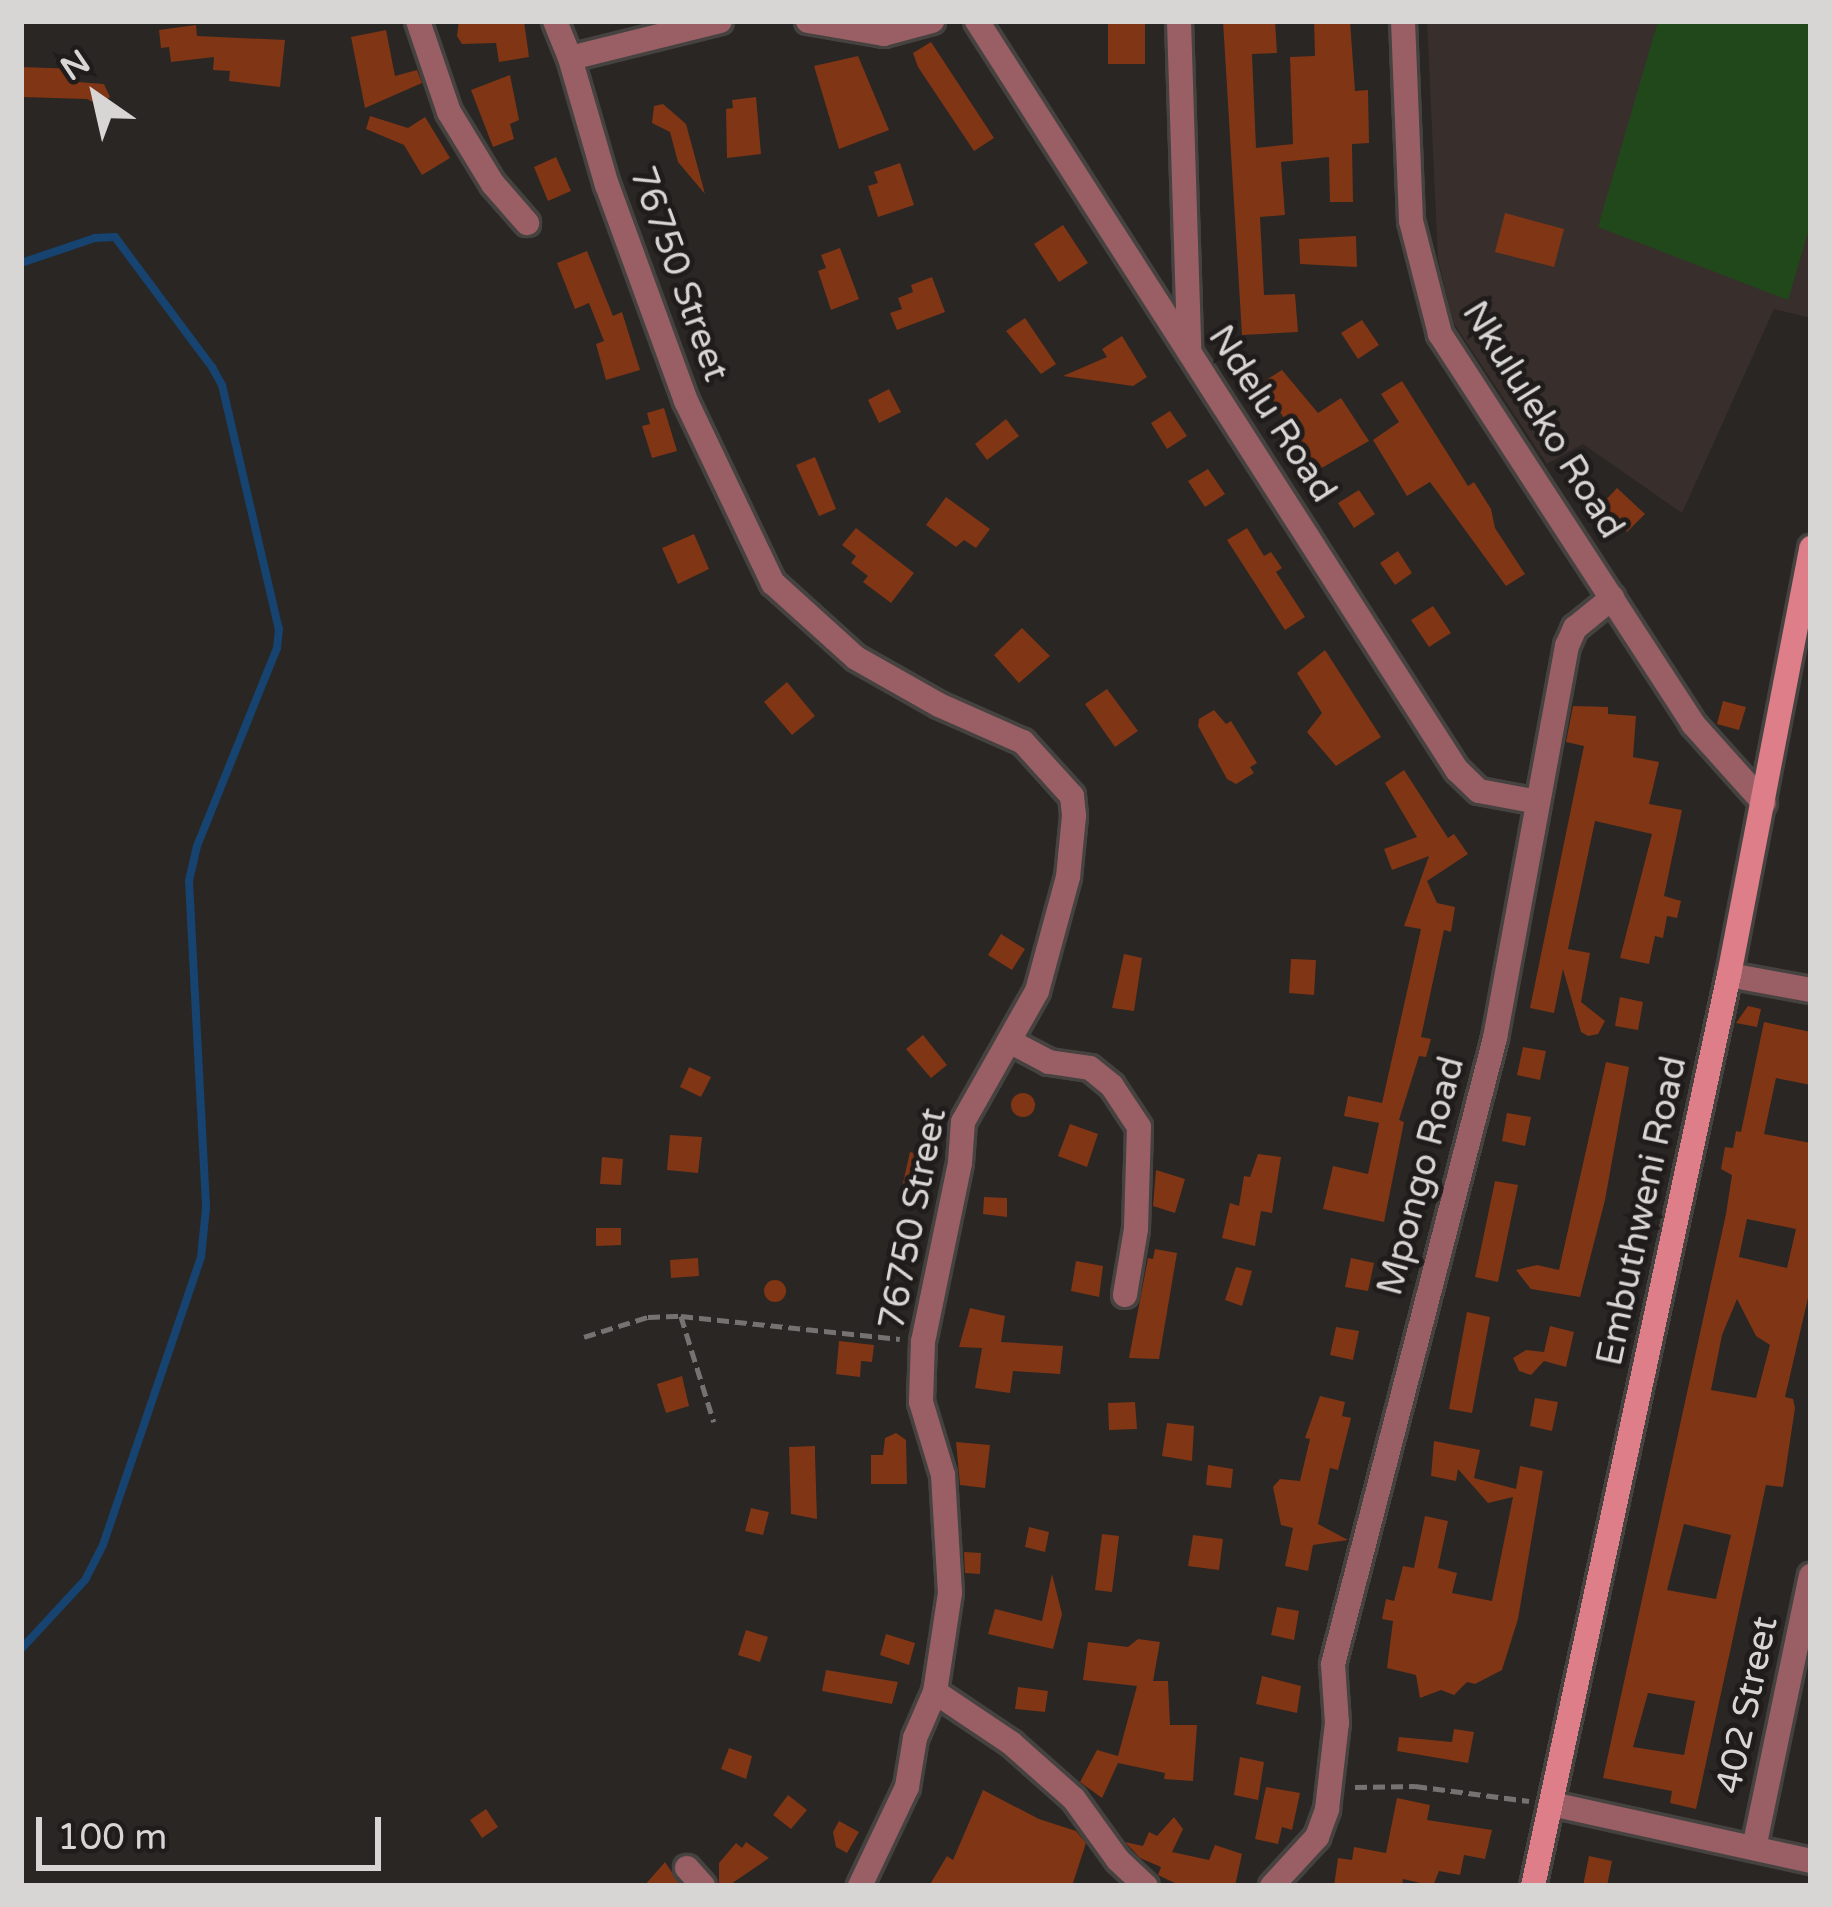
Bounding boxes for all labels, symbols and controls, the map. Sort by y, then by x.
north arrow [36,36,156,156]
text: N [54,42,97,89]
street label: 76750 Street [620,161,738,387]
street label: Nkululeko Road [1453,294,1633,546]
street label: Ndelu Road [1199,317,1345,511]
street label: Mpongo Road [1368,1052,1474,1300]
street label: Embuthweni Road [1588,1052,1696,1370]
street label: 76750 Street [870,1104,956,1334]
street label: 402 Street [1707,1612,1787,1798]
scale bar [42,1793,387,1867]
text: 100 m [57,1816,167,1859]

